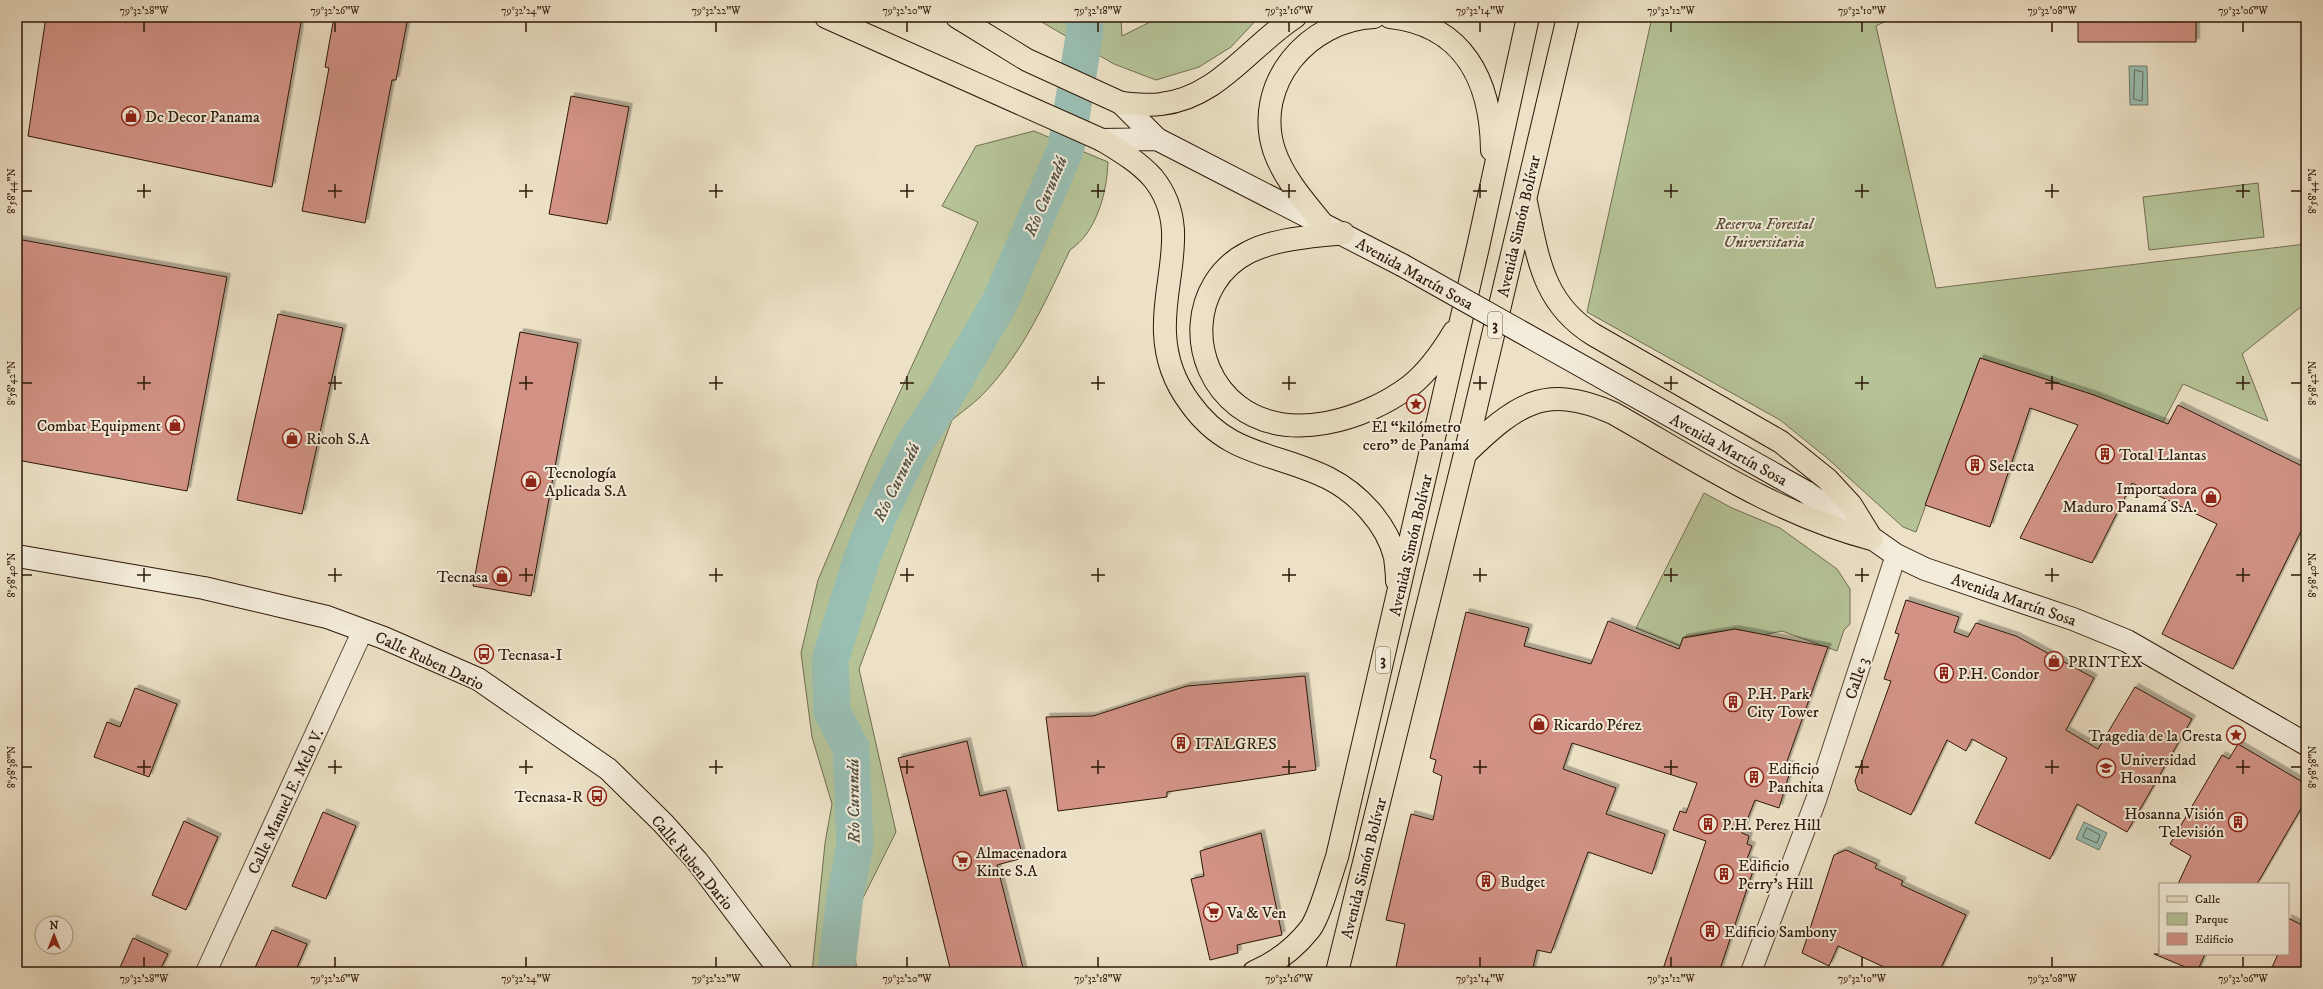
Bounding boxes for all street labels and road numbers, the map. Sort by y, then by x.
street label: Avenida Simón Bolívar [1493,153,1545,299]
street label: Avenida Martín Sosa [1352,233,1477,314]
road number: 3 [1488,312,1502,338]
street label: Avenida Martín Sosa [1666,409,1791,490]
street label: Avenida Simón Bolívar [1385,472,1437,618]
street label: Avenida Martín Sosa [1949,569,2079,631]
street label: Calle Ruben Dario [372,627,487,695]
road number: 3 [1376,647,1390,673]
street label: Calle 3 [1841,655,1873,702]
street label: Calle Manuel E. Melo V. [243,725,328,877]
street label: Avenida Simón Bolívar [1337,796,1391,941]
street label: Calle Ruben Dario [647,811,738,914]

